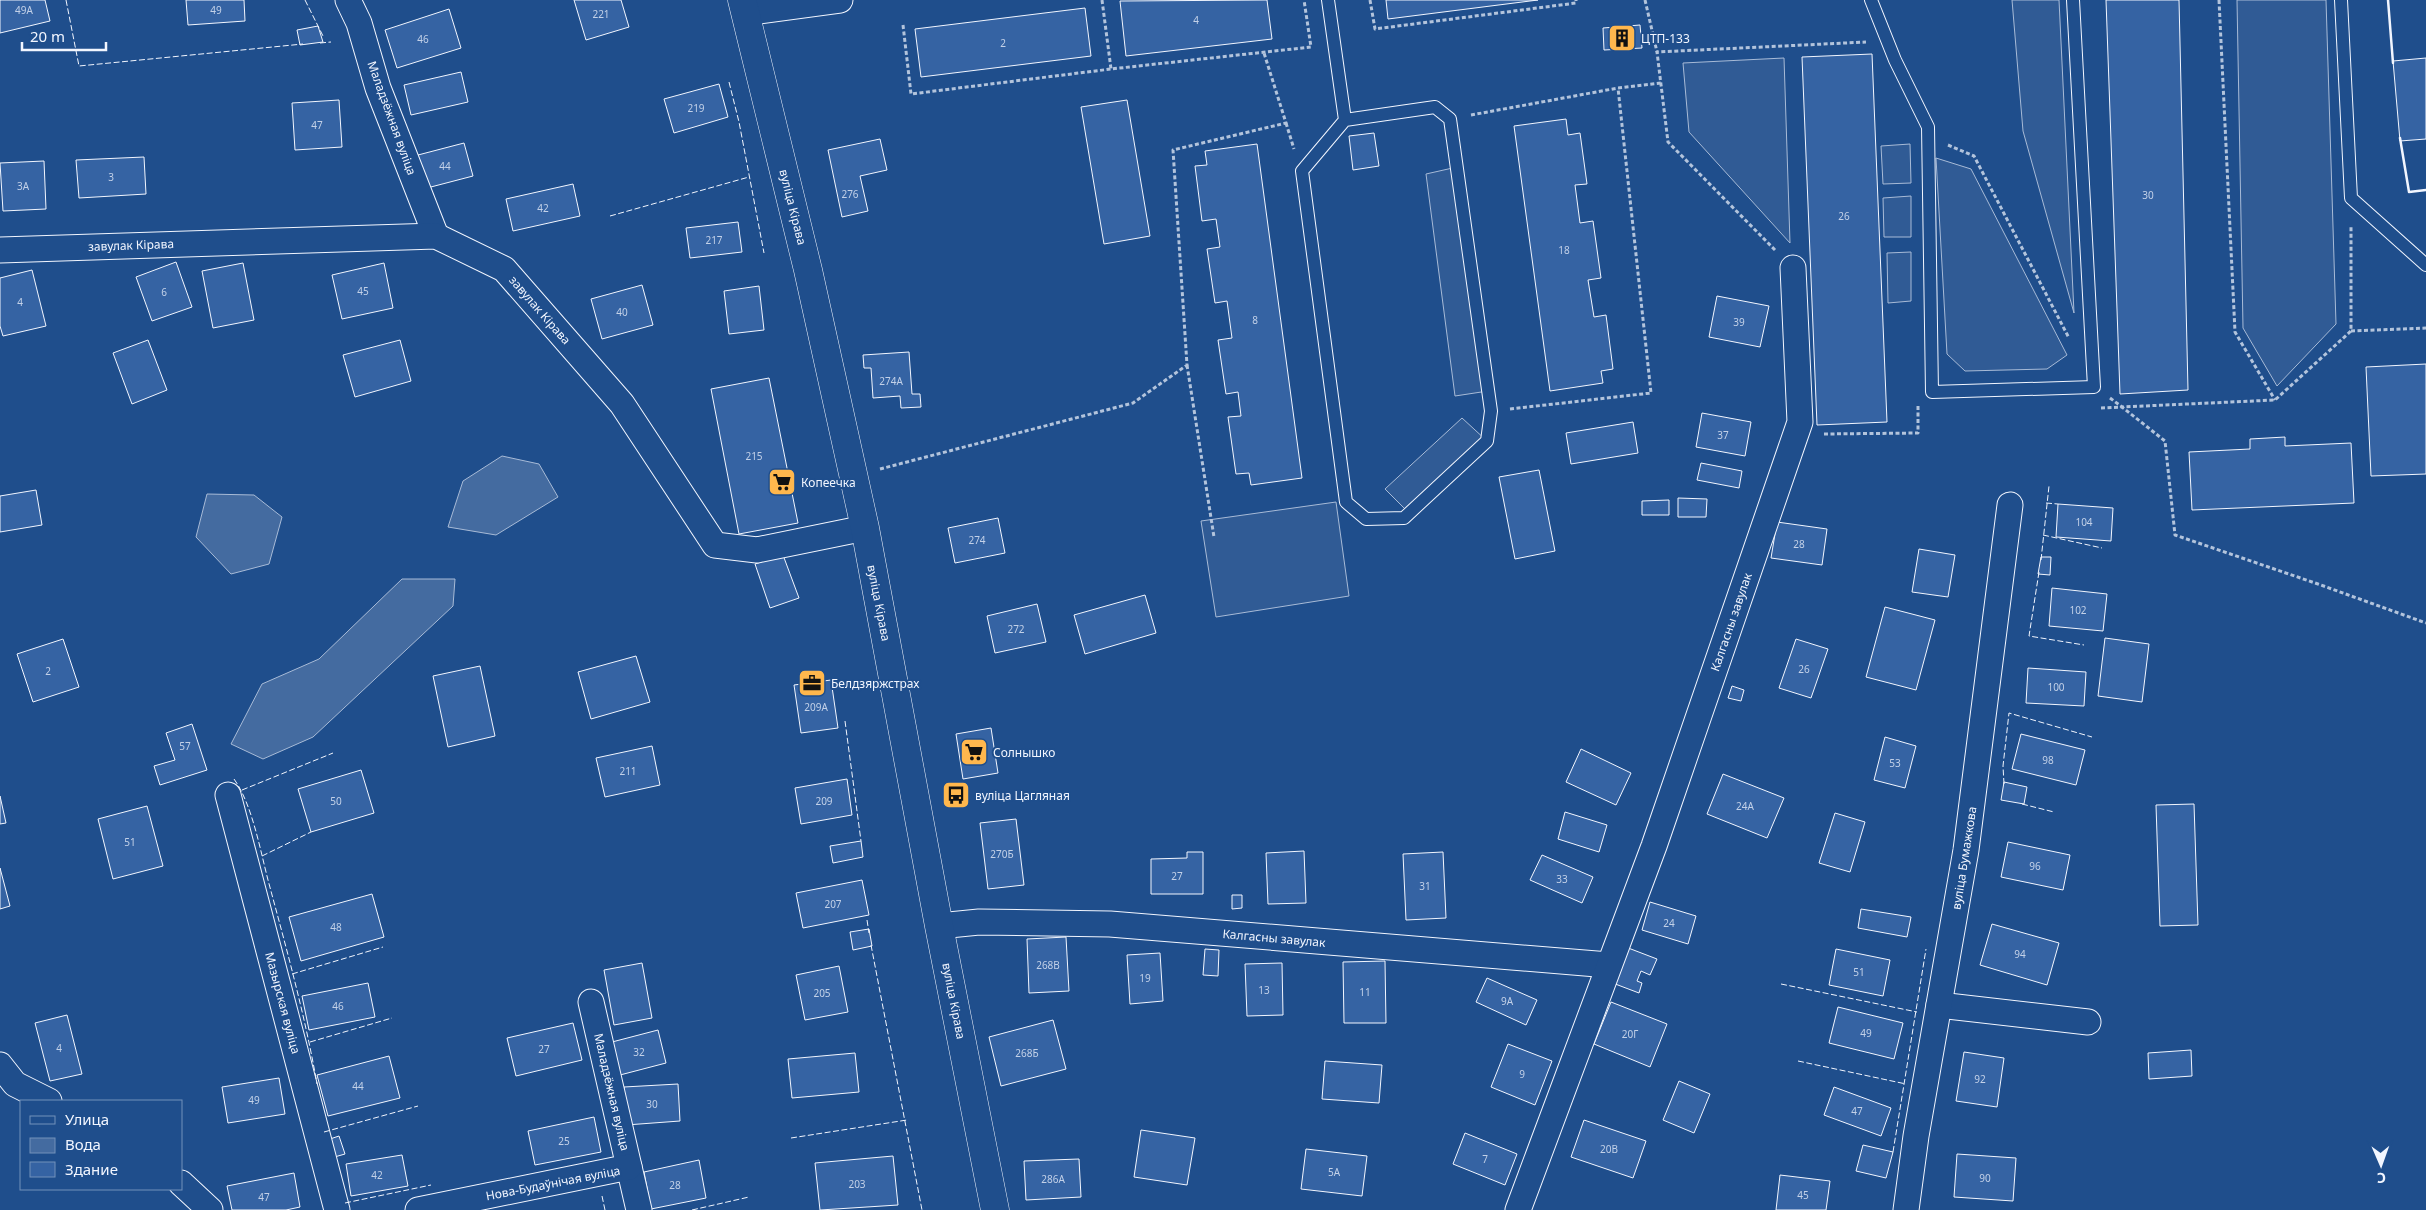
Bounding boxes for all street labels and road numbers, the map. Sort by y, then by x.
street label: Маладзёжная вуліца [363,59,421,177]
street label: вуліца Кірава [775,167,811,247]
street label: завулак Кірава [88,235,174,255]
street label: завулак Кірава [505,272,575,348]
street label: вуліца Кірава [863,563,895,643]
street label: Калгасны завулак [1706,570,1756,674]
street label: вуліца Бумажкова [1947,805,1981,911]
street label: Калгасны завулак [1222,925,1327,951]
street label: Мазырская вуліца [261,950,305,1056]
street label: вуліца Кірава [938,961,970,1041]
street label: Маладзёжная вуліца [590,1031,634,1153]
street label: Нова-Будаўнічая вуліца [484,1162,622,1204]

